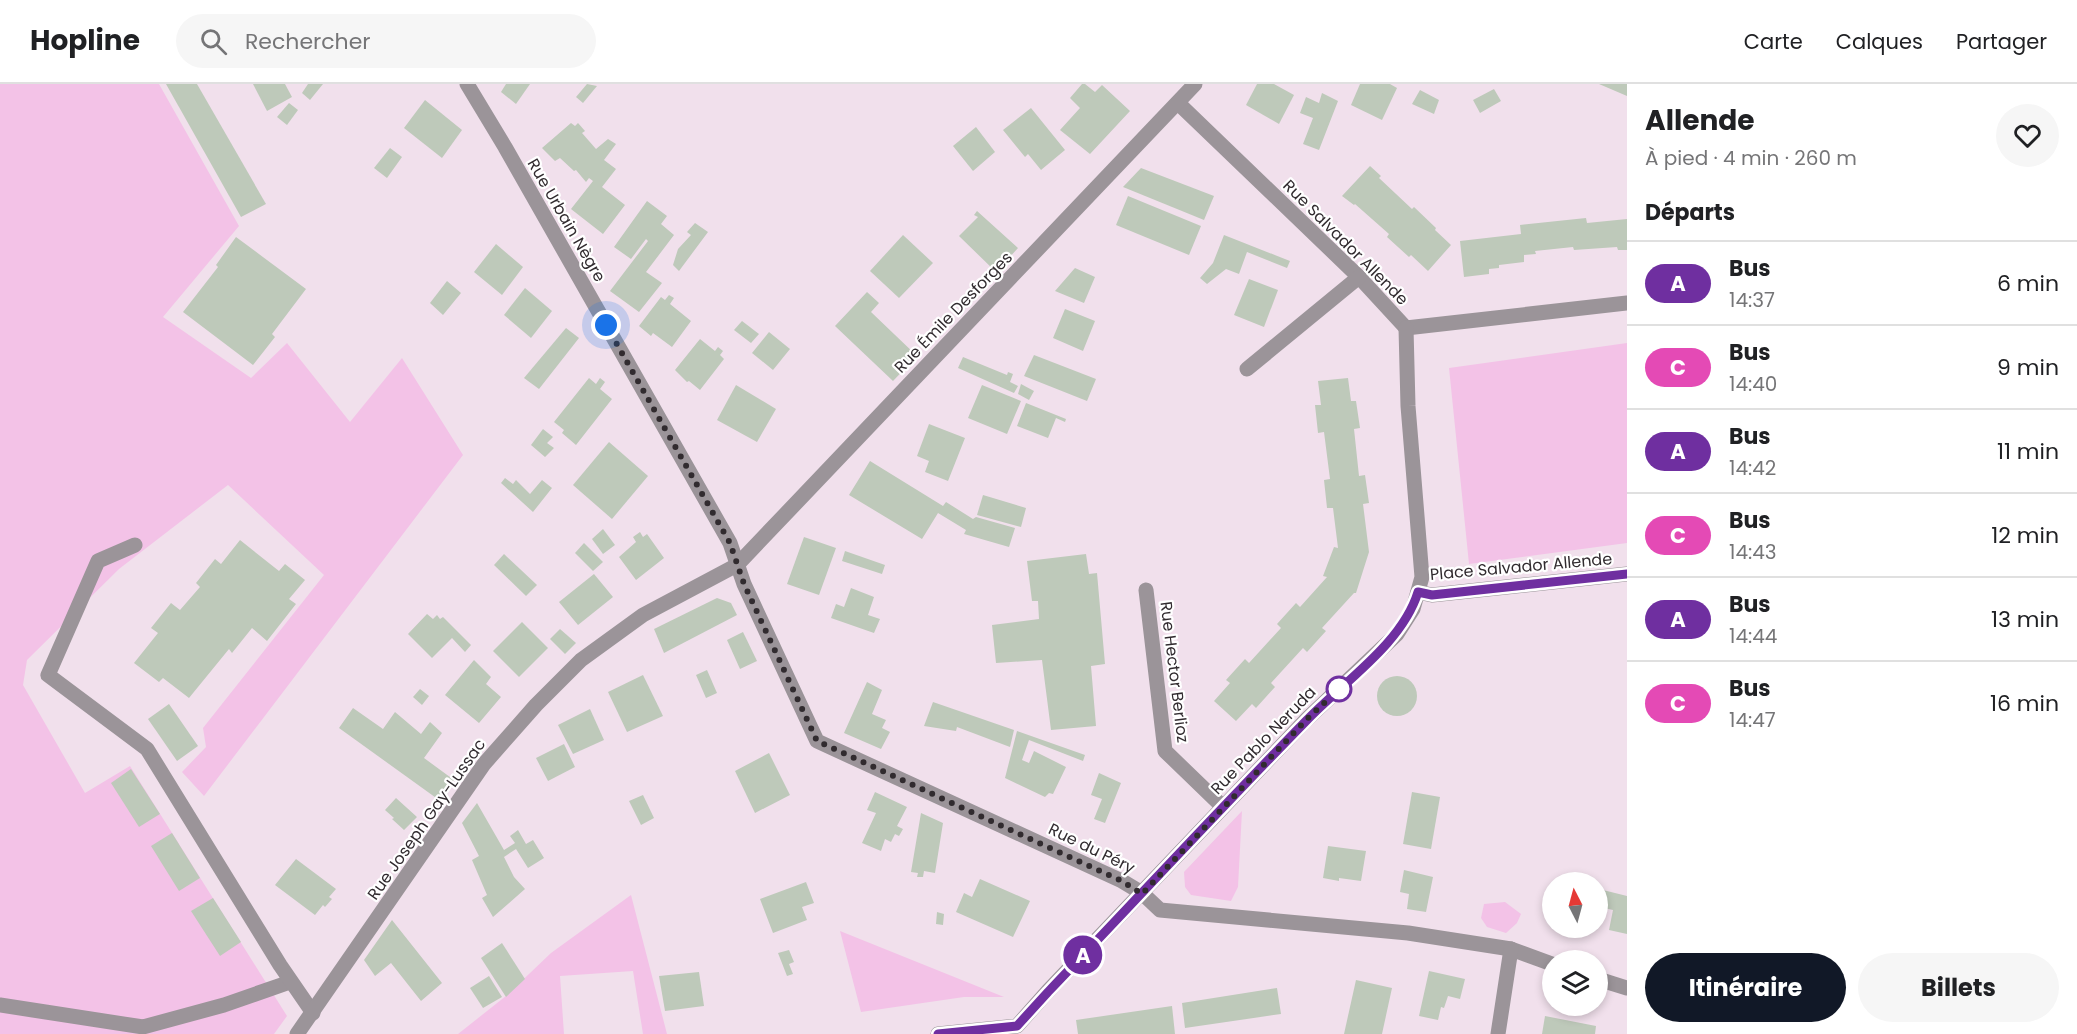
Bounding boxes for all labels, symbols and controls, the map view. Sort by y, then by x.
search box [176,14,596,68]
text: Hopline [30,21,140,60]
icon: search [197,25,230,58]
text: Rechercher [245,26,371,57]
text: Carte [1744,27,1803,56]
text: Calques [1836,27,1923,56]
text: Partager [1956,27,2047,56]
text: Allende [1645,101,1755,140]
button: heart [1996,104,2059,167]
text: À pied · 4 min · 260 m [1645,144,1857,172]
street label: Rue Urbain Nègre [522,154,611,286]
street label: Rue Salvador Allende [1278,174,1414,310]
text: Départs [1645,197,1735,228]
street label: Rue Émile Desforges [889,246,1018,378]
text: Bus [1729,253,1771,284]
text: 6 min [1997,268,2059,299]
text: A [1670,269,1686,298]
text: 14:37 [1729,286,1775,314]
your location [591,310,621,340]
text: Bus [1729,337,1771,368]
text: 9 min [1997,352,2059,383]
text: C [1670,353,1686,382]
text: 14:40 [1729,370,1777,398]
text: Bus [1729,421,1771,452]
text: 11 min [1997,436,2059,467]
text: A [1670,437,1686,466]
text: 14:42 [1729,454,1776,482]
text: Bus [1729,505,1771,536]
text: 12 min [1991,520,2059,551]
text: C [1670,521,1686,550]
text: 14:43 [1729,538,1777,566]
street label: Place Salvador Allende [1429,547,1613,586]
text: Bus [1729,589,1771,620]
street label: Rue Hector Berlioz [1154,600,1195,744]
text: 13 min [1991,604,2059,635]
text: A [1670,605,1686,634]
text: 14:44 [1729,622,1777,650]
text: Bus [1729,673,1771,704]
unlabelled marker [1326,676,1352,702]
street label: Rue Pablo Neruda [1206,681,1321,800]
text: 16 min [1990,688,2059,719]
text: C [1670,689,1686,718]
text: 14:47 [1729,706,1776,734]
street label: Rue Joseph Gay-Lussac [362,734,491,905]
street label: Rue du Péry [1045,818,1139,879]
north arrow [1542,872,1608,938]
map controls [1542,872,1608,1016]
line badge: A [1064,936,1102,974]
text: A [1075,941,1091,970]
button: layers [1542,950,1608,1016]
button: Itinéraire [1645,953,1846,1022]
button: Billets [1858,953,2059,1022]

